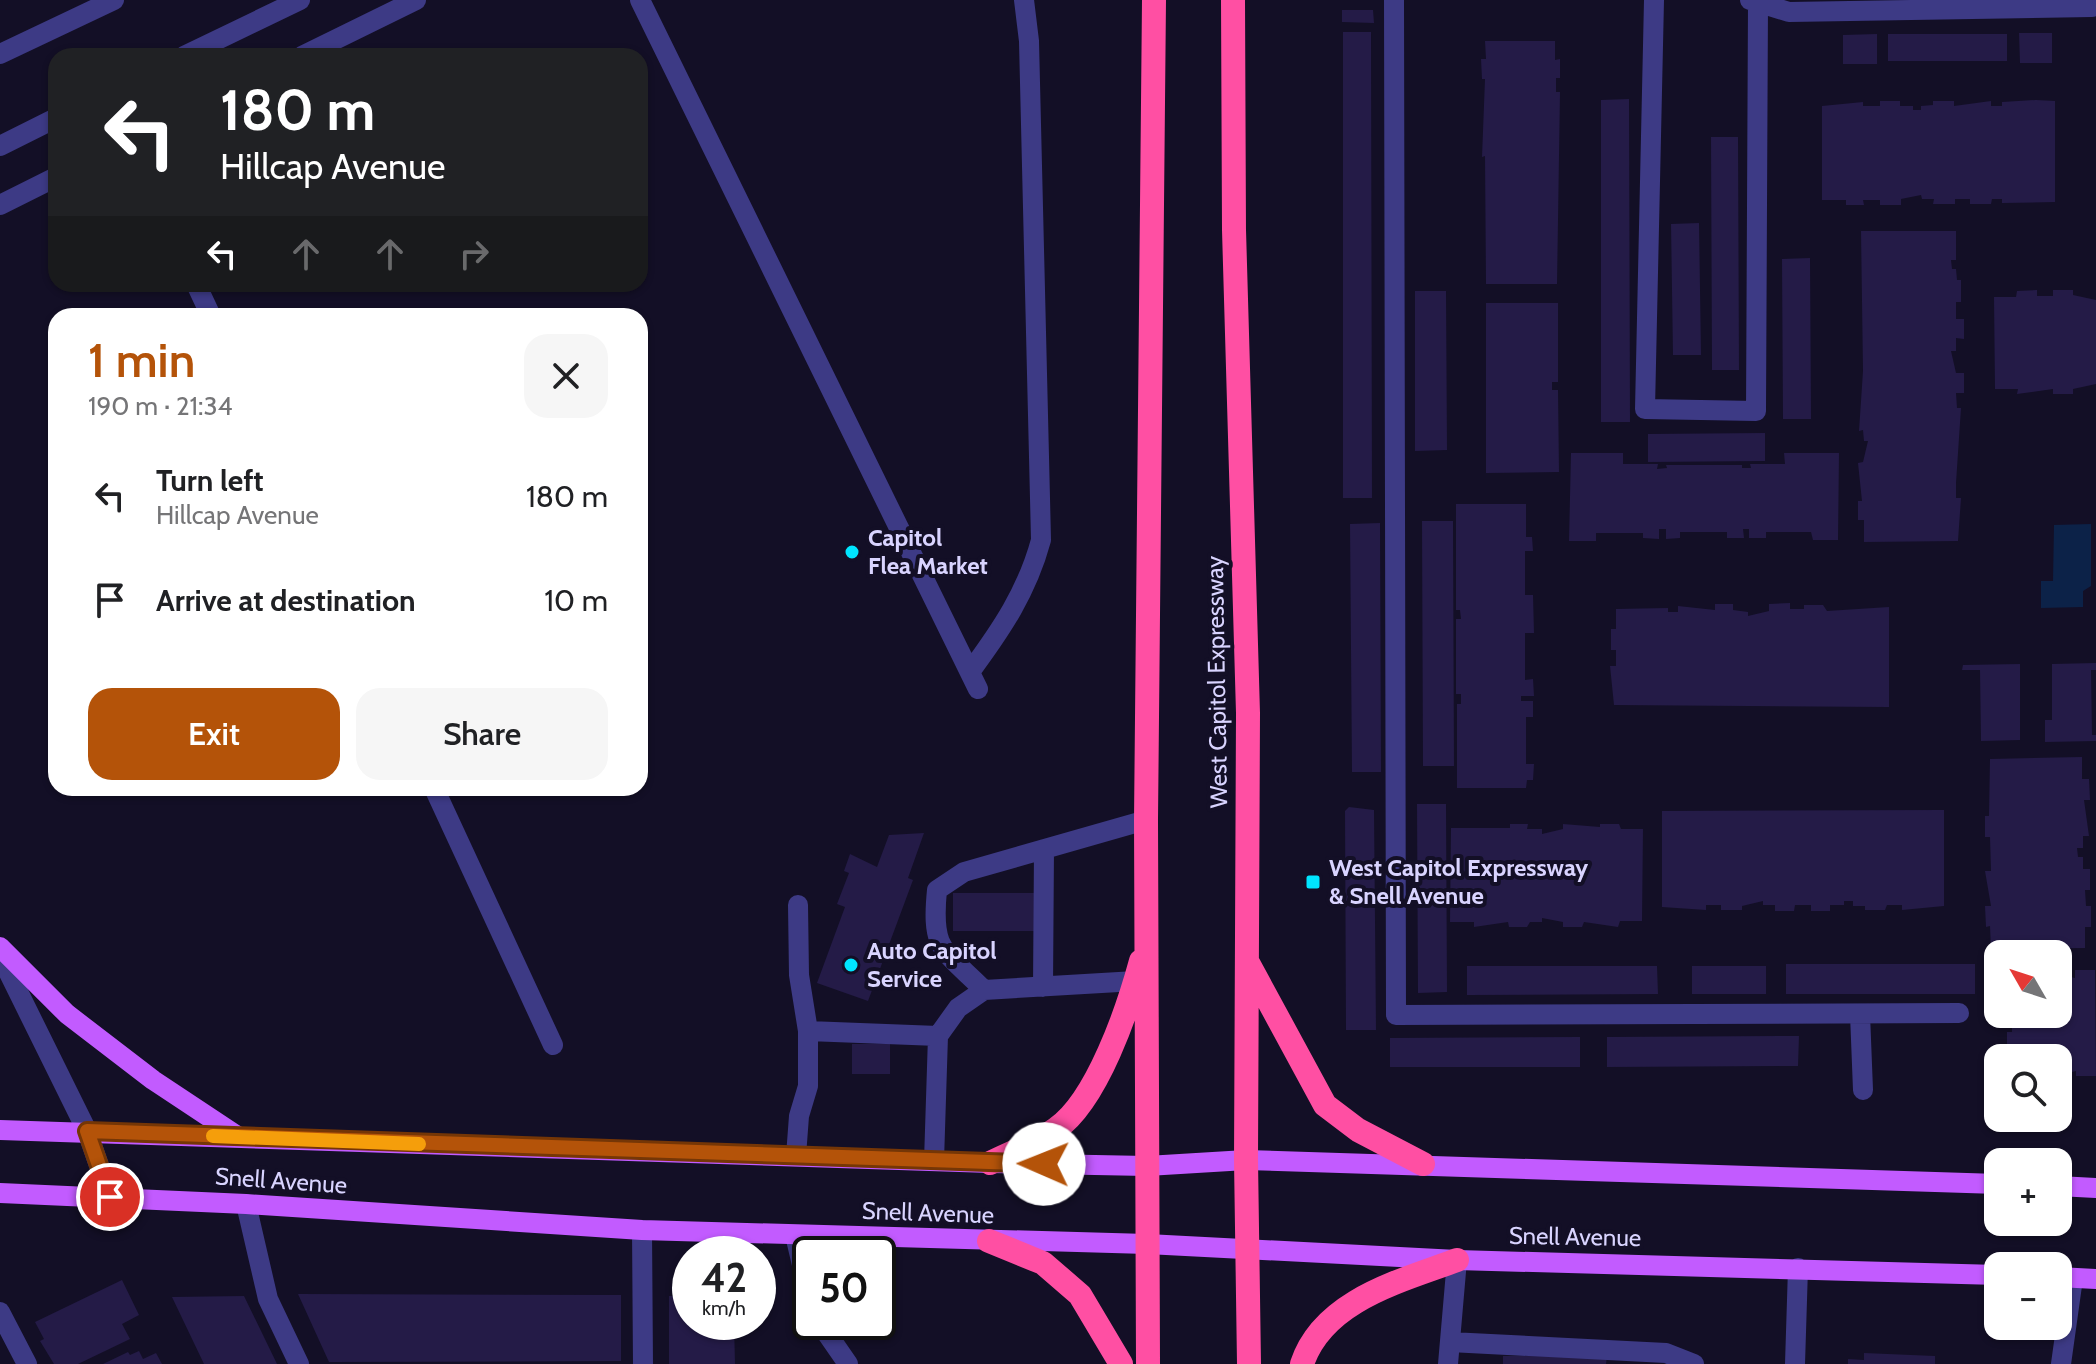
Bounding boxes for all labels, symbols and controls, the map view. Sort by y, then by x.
text: 180 m [220,76,375,144]
icon: left [88,80,192,184]
text: Hillcap Avenue [220,144,445,188]
icon: left [200,232,244,276]
icon: ahead [284,232,328,276]
icon: ahead [368,232,412,276]
icon: right [452,232,496,276]
text: 1 min [88,331,195,389]
button: close [524,334,608,418]
text: 190 m · 21:34 [88,390,233,422]
text: Turn left [156,462,264,499]
icon: left [88,474,132,518]
text: 180 m [526,478,608,515]
text: Hillcap Avenue [156,499,319,531]
place label: Capitol Flea Market [868,523,988,580]
marker: Capitol Flea Market [843,543,861,561]
street label: West Capitol Expressway [1200,556,1233,808]
icon: arrive [88,578,132,622]
text: Arrive at destination [156,582,416,619]
text: 10 m [544,582,608,619]
button: Exit [88,688,340,780]
button: Share [356,688,608,780]
place label: West Capitol Expressway & Snell Avenue [1329,853,1588,910]
marker: West Capitol Expressway & Snell Avenue [1304,873,1322,891]
place label: Auto Capitol Service [867,936,997,993]
north arrow [1984,940,2072,1028]
map controls [1984,940,2072,1340]
marker: Auto Capitol Service [842,956,860,974]
button: search [1984,1044,2072,1132]
position arrow [1002,1122,1086,1206]
button: + [1984,1148,2072,1236]
street label: Snell Avenue [214,1161,348,1200]
pin [76,1163,144,1231]
icon: arrive [88,1175,132,1219]
street label: Snell Avenue [861,1196,995,1229]
street label: Snell Avenue [1509,1221,1641,1252]
speed limit sign: 50 [792,1236,896,1340]
button: − [1984,1252,2072,1340]
text: 42 [701,1253,747,1302]
text: km/h [702,1296,746,1320]

